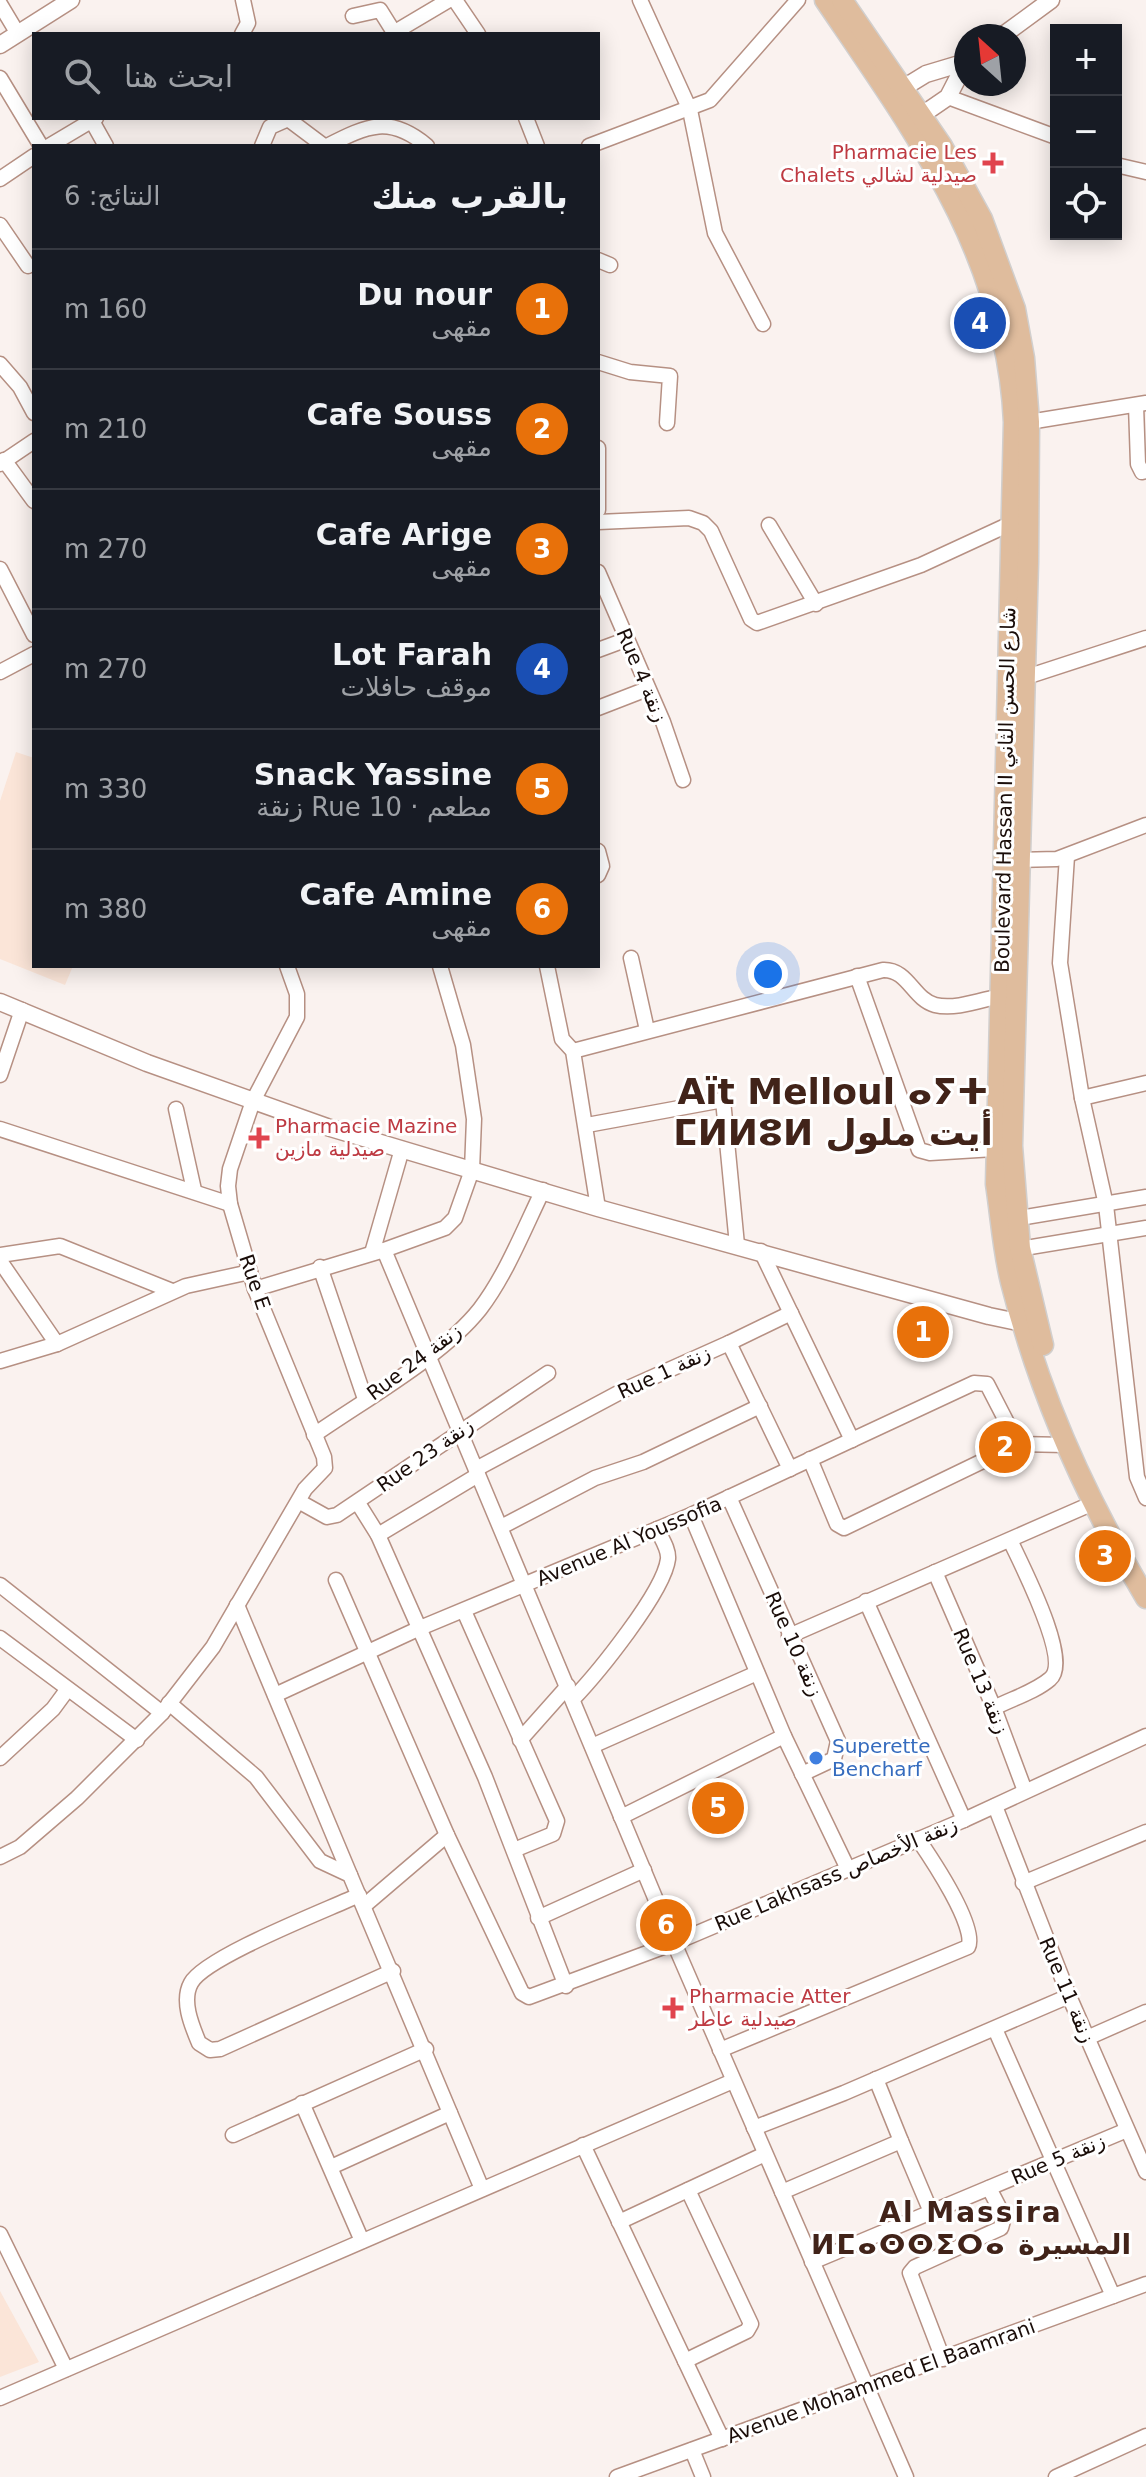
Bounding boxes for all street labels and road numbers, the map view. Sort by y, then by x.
street label: Boulevard Hassan II شارع الحسن الثاني [990,607,1021,973]
street label: Rue 4 زنقة [612,625,672,725]
street label: Rue E [234,1251,276,1313]
street label: Rue 24 زنقة [362,1319,466,1405]
street label: Rue 1 زنقة [614,1340,714,1404]
street label: Rue 23 زنقة [372,1413,478,1497]
street label: Avenue Al Youssofia [533,1491,725,1591]
street label: Rue 10 زنقة [760,1588,828,1700]
street label: Rue 13 زنقة [948,1625,1014,1737]
street label: Rue Lakhsass زنقة الأخصاص [711,1812,961,1936]
street label: Rue 11 زنقة [1034,1934,1100,2046]
street label: Rue 5 زنقة [1008,2129,1108,2189]
street label: Avenue Mohammed El Baamrani [724,2314,1038,2448]

